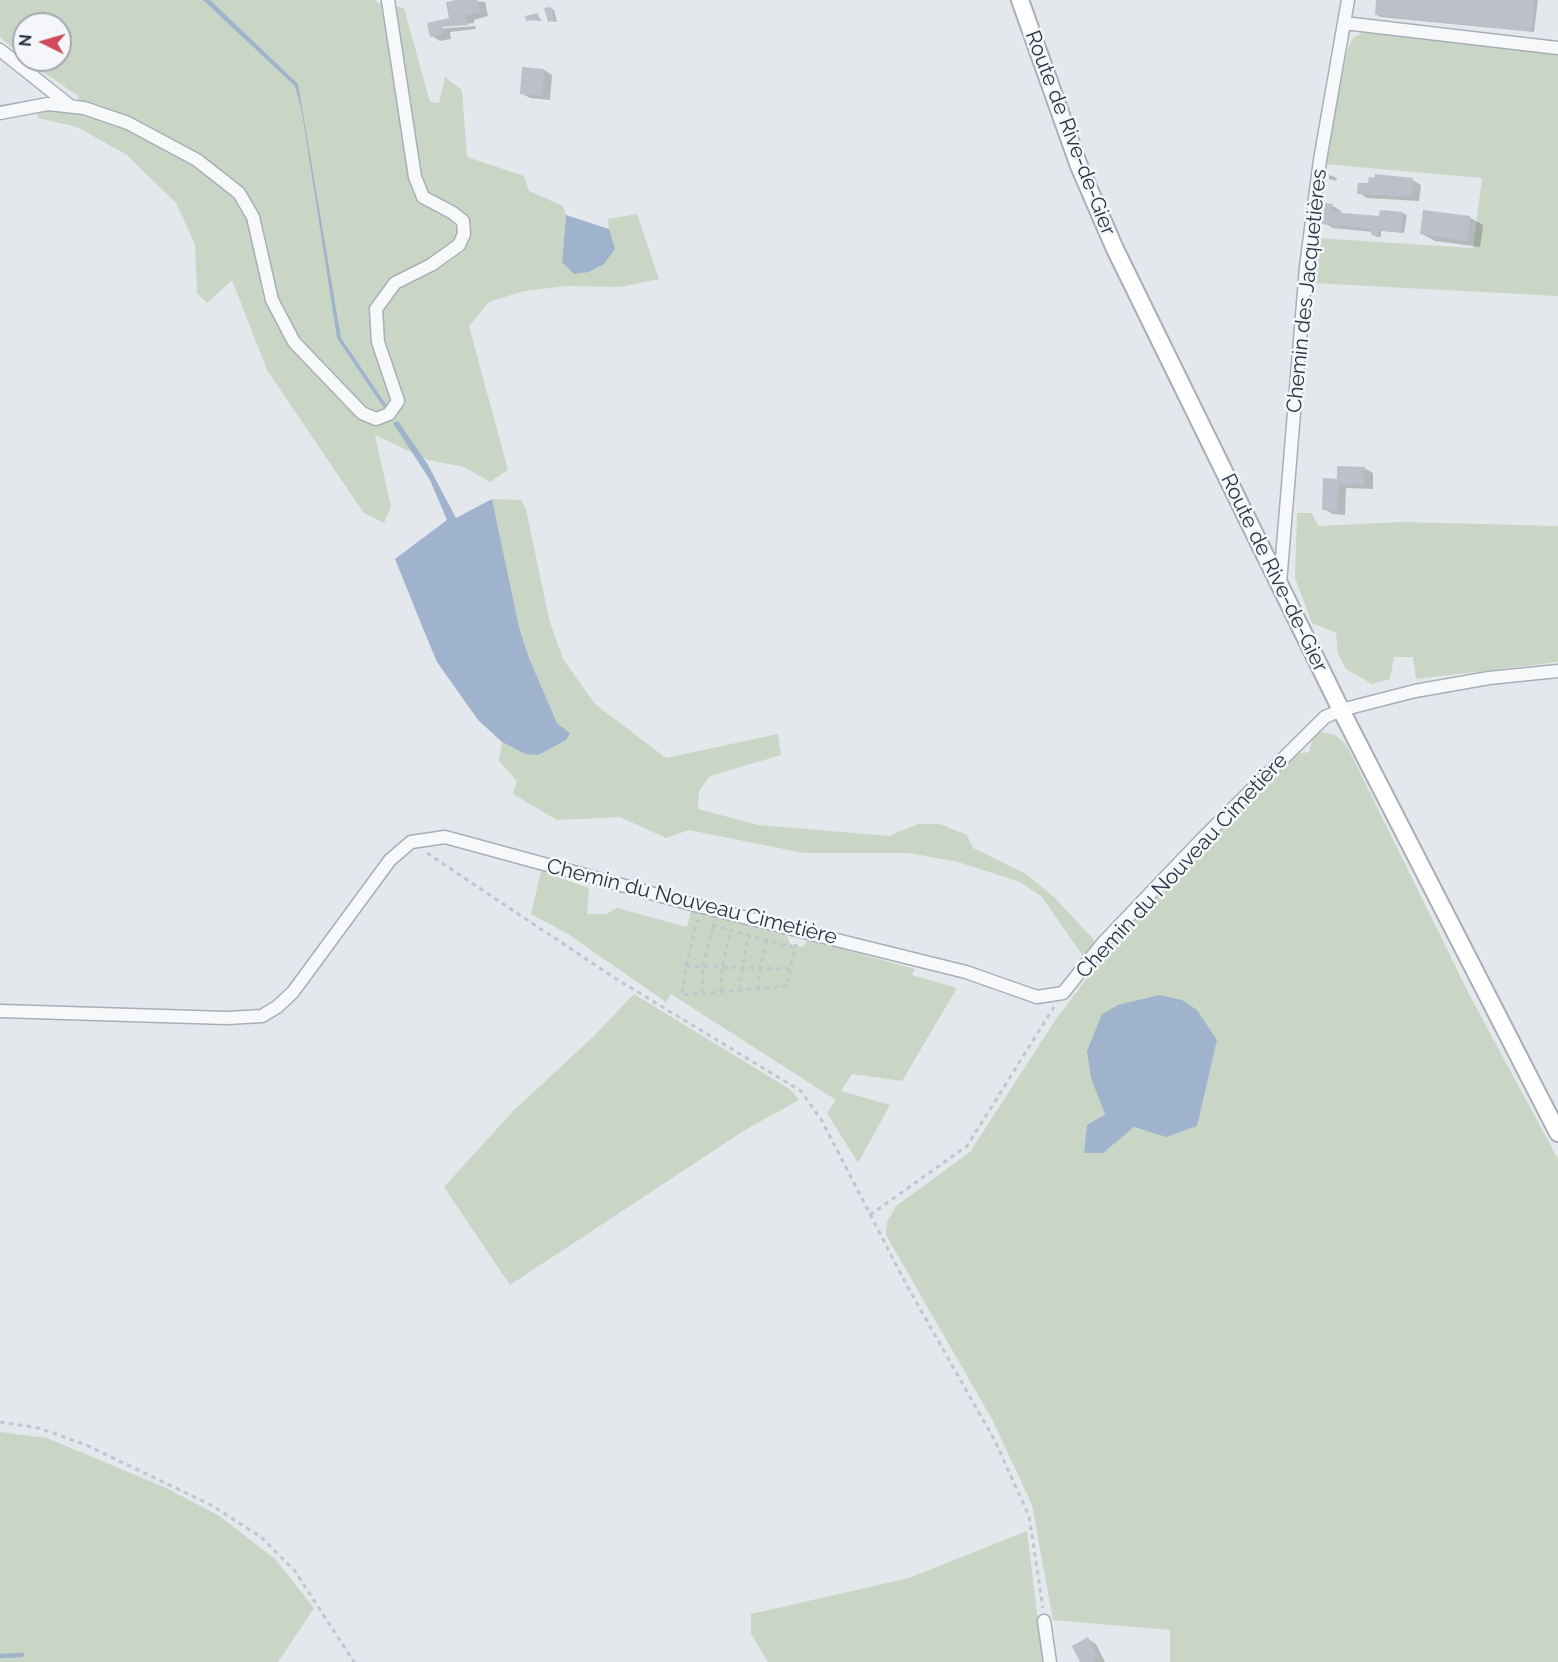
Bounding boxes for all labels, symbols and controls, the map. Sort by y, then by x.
north arrow [12,12,72,72]
street label: Route de Rive-de-Gier [1019,27,1121,239]
text: N [16,34,36,47]
street label: Chemin des Jacquetières [1282,168,1332,414]
street label: Route de Rive-de-Gier [1215,470,1333,676]
street label: Chemin du Nouveau Cimetière [1071,748,1293,984]
street label: Chemin du Nouveau Cimetière [544,854,840,950]

